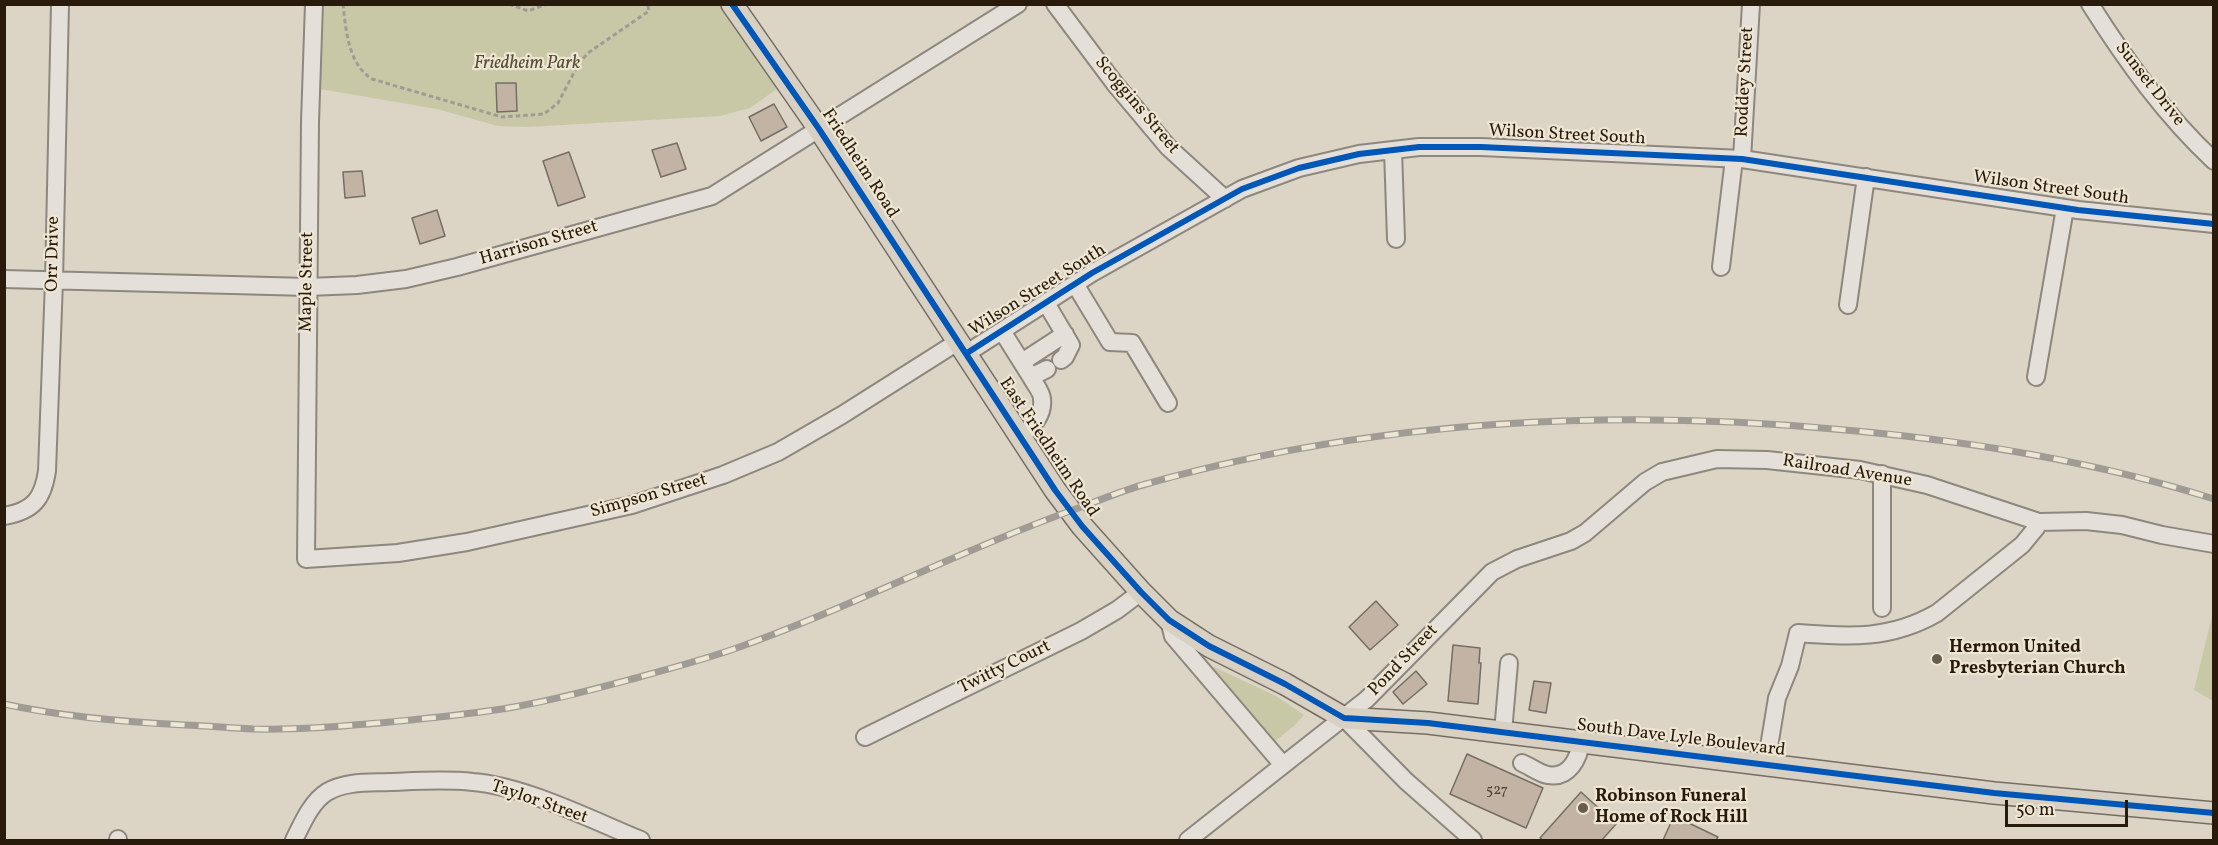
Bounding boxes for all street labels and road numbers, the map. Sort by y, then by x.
street label: Roddey Street [1732,26,1760,138]
street label: Sunset Drive [2109,39,2189,131]
street label: Scoggins Street [1089,53,1183,159]
street label: Friedheim Road [816,105,902,223]
street label: Wilson Street South [1488,121,1646,151]
street label: Wilson Street South [1972,167,2130,211]
street label: Orr Drive [43,216,65,292]
street label: Harrison Street [477,217,601,271]
street label: Maple Street [296,232,320,332]
street label: Wilson Street South [966,240,1110,342]
street label: East Friedheim Road [993,374,1103,522]
street label: Railroad Avenue [1781,451,1913,493]
street label: Simpson Street [588,470,710,524]
street label: Pond Street [1365,621,1443,701]
street label: Twitty Court [955,636,1055,700]
street label: South Dave Lyle Boulevard [1575,715,1787,763]
street label: Taylor Street [488,776,590,830]

